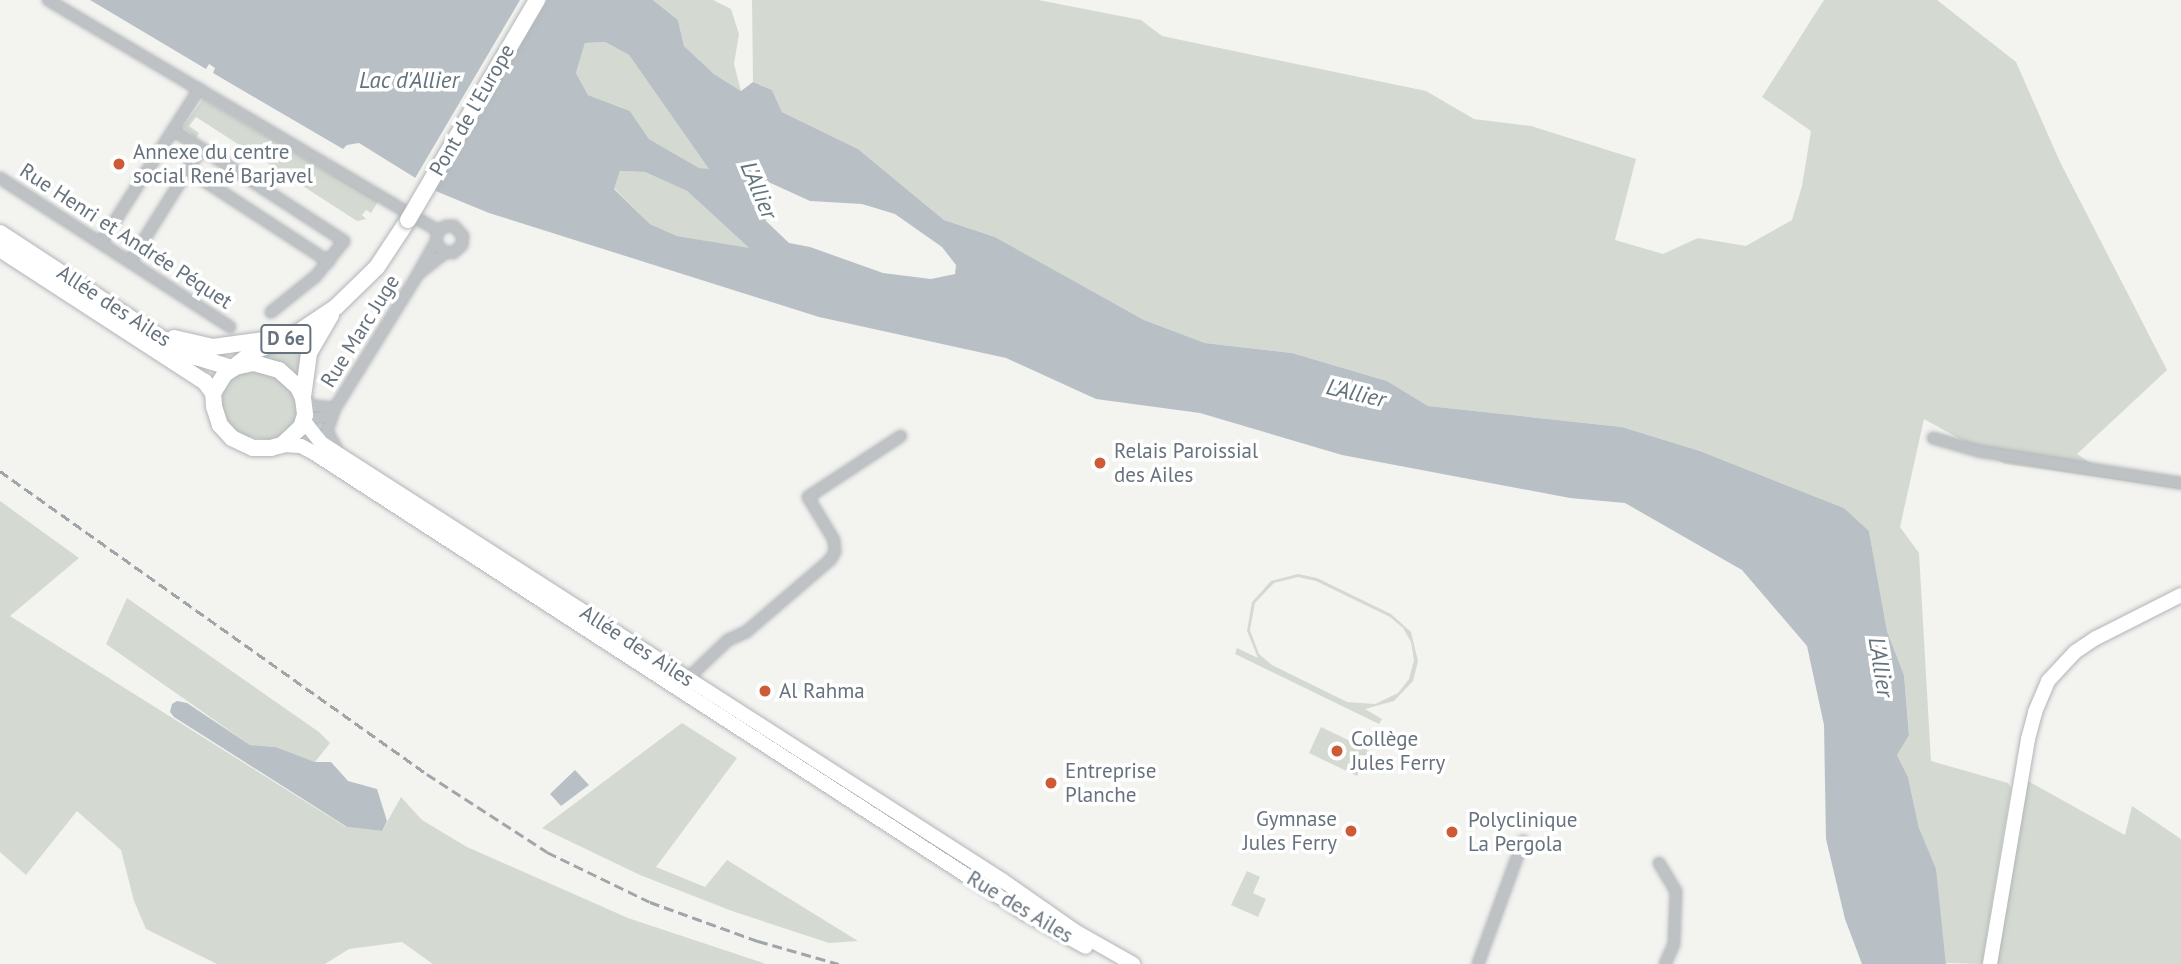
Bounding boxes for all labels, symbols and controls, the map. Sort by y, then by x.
street label: Pont de l'Europe [424,40,520,180]
water label: Lac d'Allier [359,66,459,94]
place label: Annexe du centre social René Barjavel [133,139,313,189]
marker: Annexe du centre social René Barjavel [111,156,127,172]
water label: L'Allier [735,157,783,223]
street label: Rue Henri et Andrée Péquet [15,158,237,314]
street label: Allée des Ailes [52,260,176,352]
street label: Rue Marc Juge [315,270,405,392]
road number: D 6e [260,324,312,354]
water label: L'Allier [1324,373,1388,413]
place label: Relais Paroissial des Ailes [1114,438,1258,488]
marker: Relais Paroissial des Ailes [1092,455,1108,471]
street label: Allée des Ailes [575,600,699,692]
water label: L'Allier [1863,635,1899,699]
place label: Al Rahma [779,678,865,704]
marker: Al Rahma [757,683,773,699]
place label: Collège Jules Ferry [1351,726,1445,776]
marker: Collège Jules Ferry [1329,743,1345,759]
place label: Entreprise Planche [1065,758,1156,808]
marker: Entreprise Planche [1043,775,1059,791]
place label: Gymnase Jules Ferry [1243,806,1337,856]
place label: Polyclinique La Pergola [1468,807,1578,857]
marker: Polyclinique La Pergola [1442,822,1462,842]
marker: Gymnase Jules Ferry [1343,823,1359,839]
street label: Rue des Ailes [962,865,1078,949]

